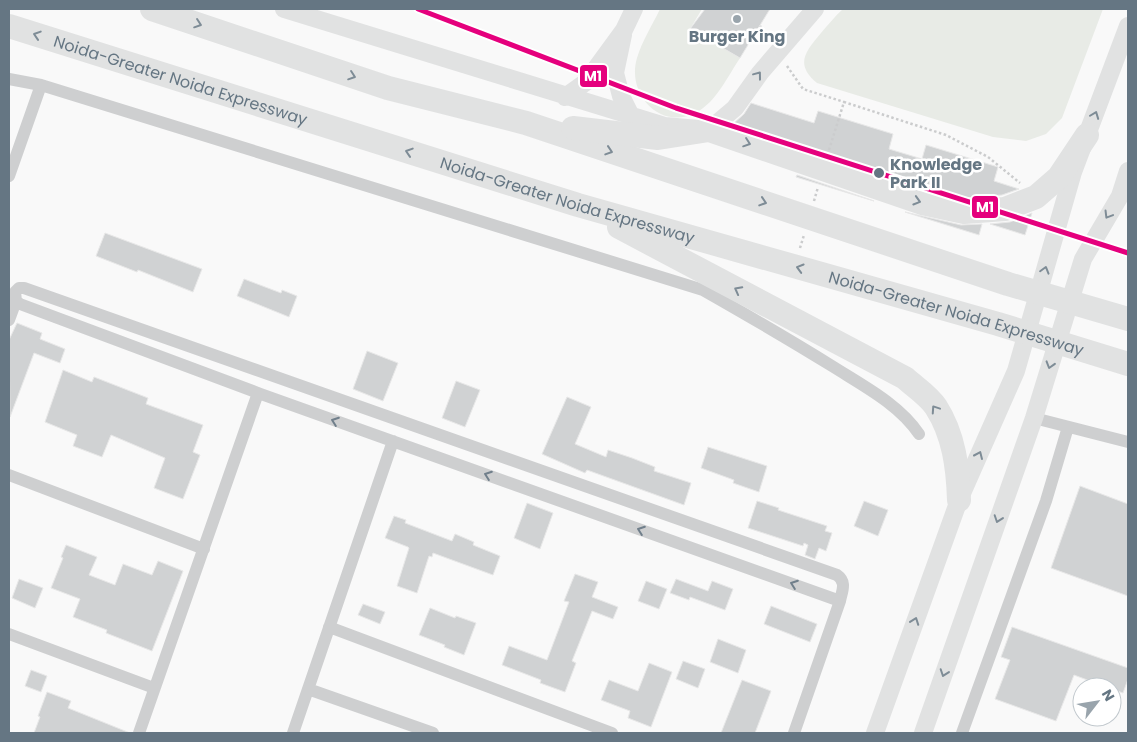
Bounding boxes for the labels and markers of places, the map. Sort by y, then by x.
marker: Burger King [731,13,743,25]
place label: Burger King [689,25,785,48]
place label: Knowledge Park II [890,153,982,194]
marker: Knowledge Park II [872,166,886,180]

